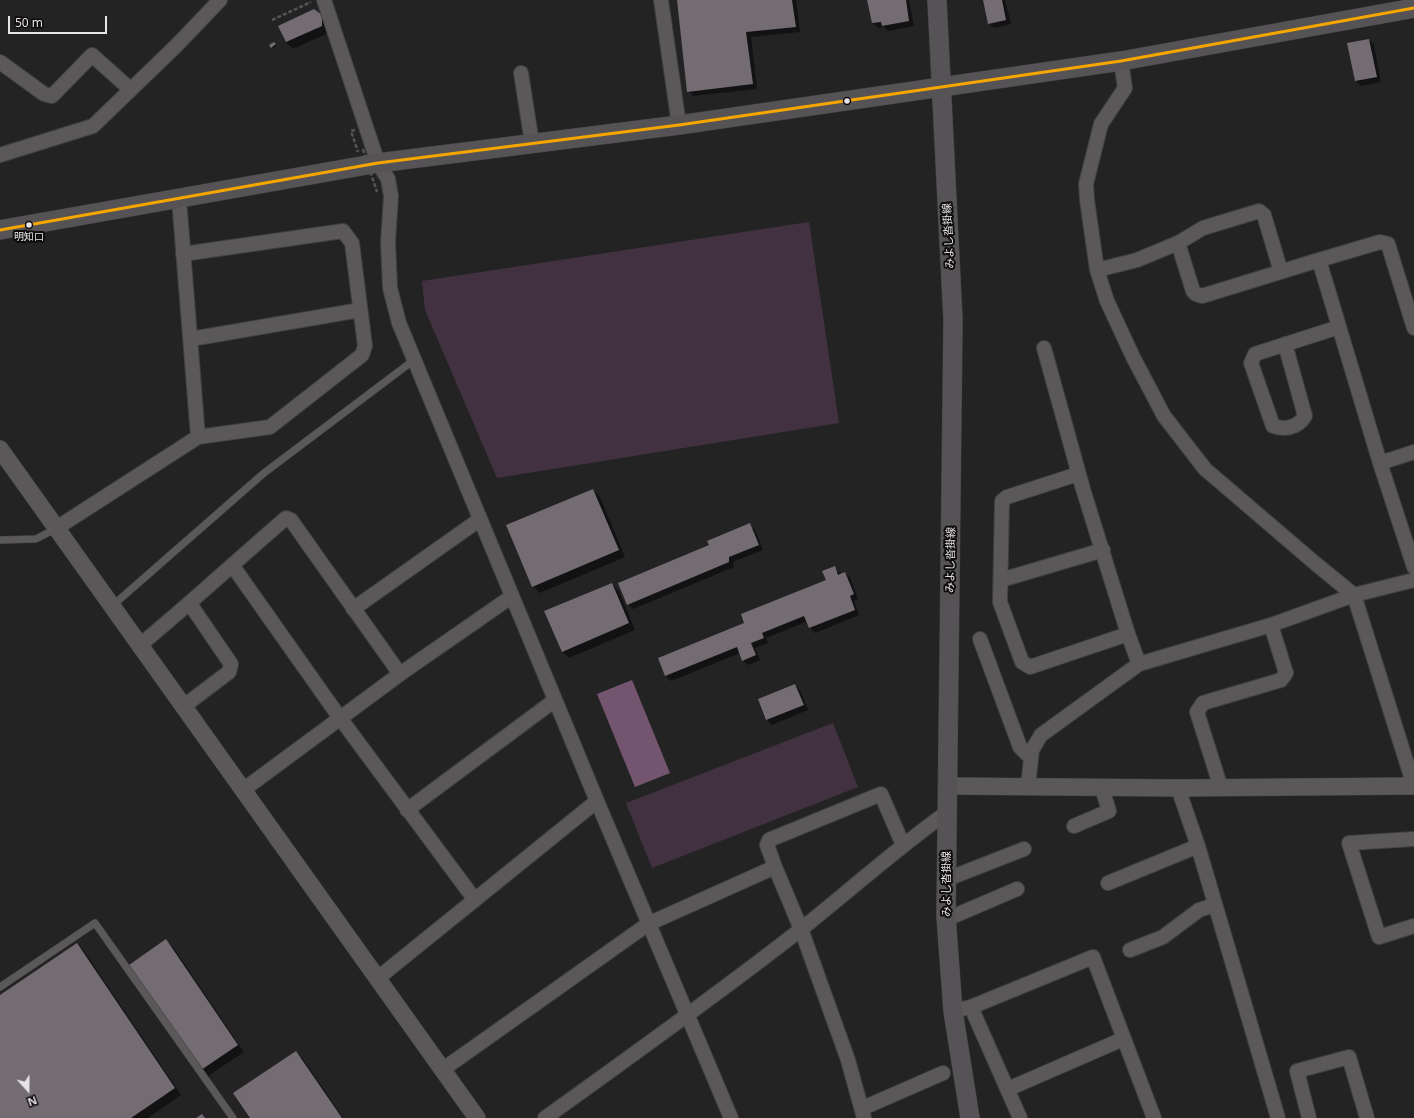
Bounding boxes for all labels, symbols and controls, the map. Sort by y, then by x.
scale bar [10,8,109,34]
text: 50 m [15,14,43,31]
unlabelled marker [842,96,852,106]
street label: みよし沓掛線 [941,203,957,269]
marker: 明知口 [24,220,34,230]
place label: 明知口 [14,231,44,243]
street label: みよし沓掛線 [944,527,958,593]
street label: みよし沓掛線 [940,851,954,917]
north arrow [8,1070,48,1110]
text: N [26,1093,39,1110]

